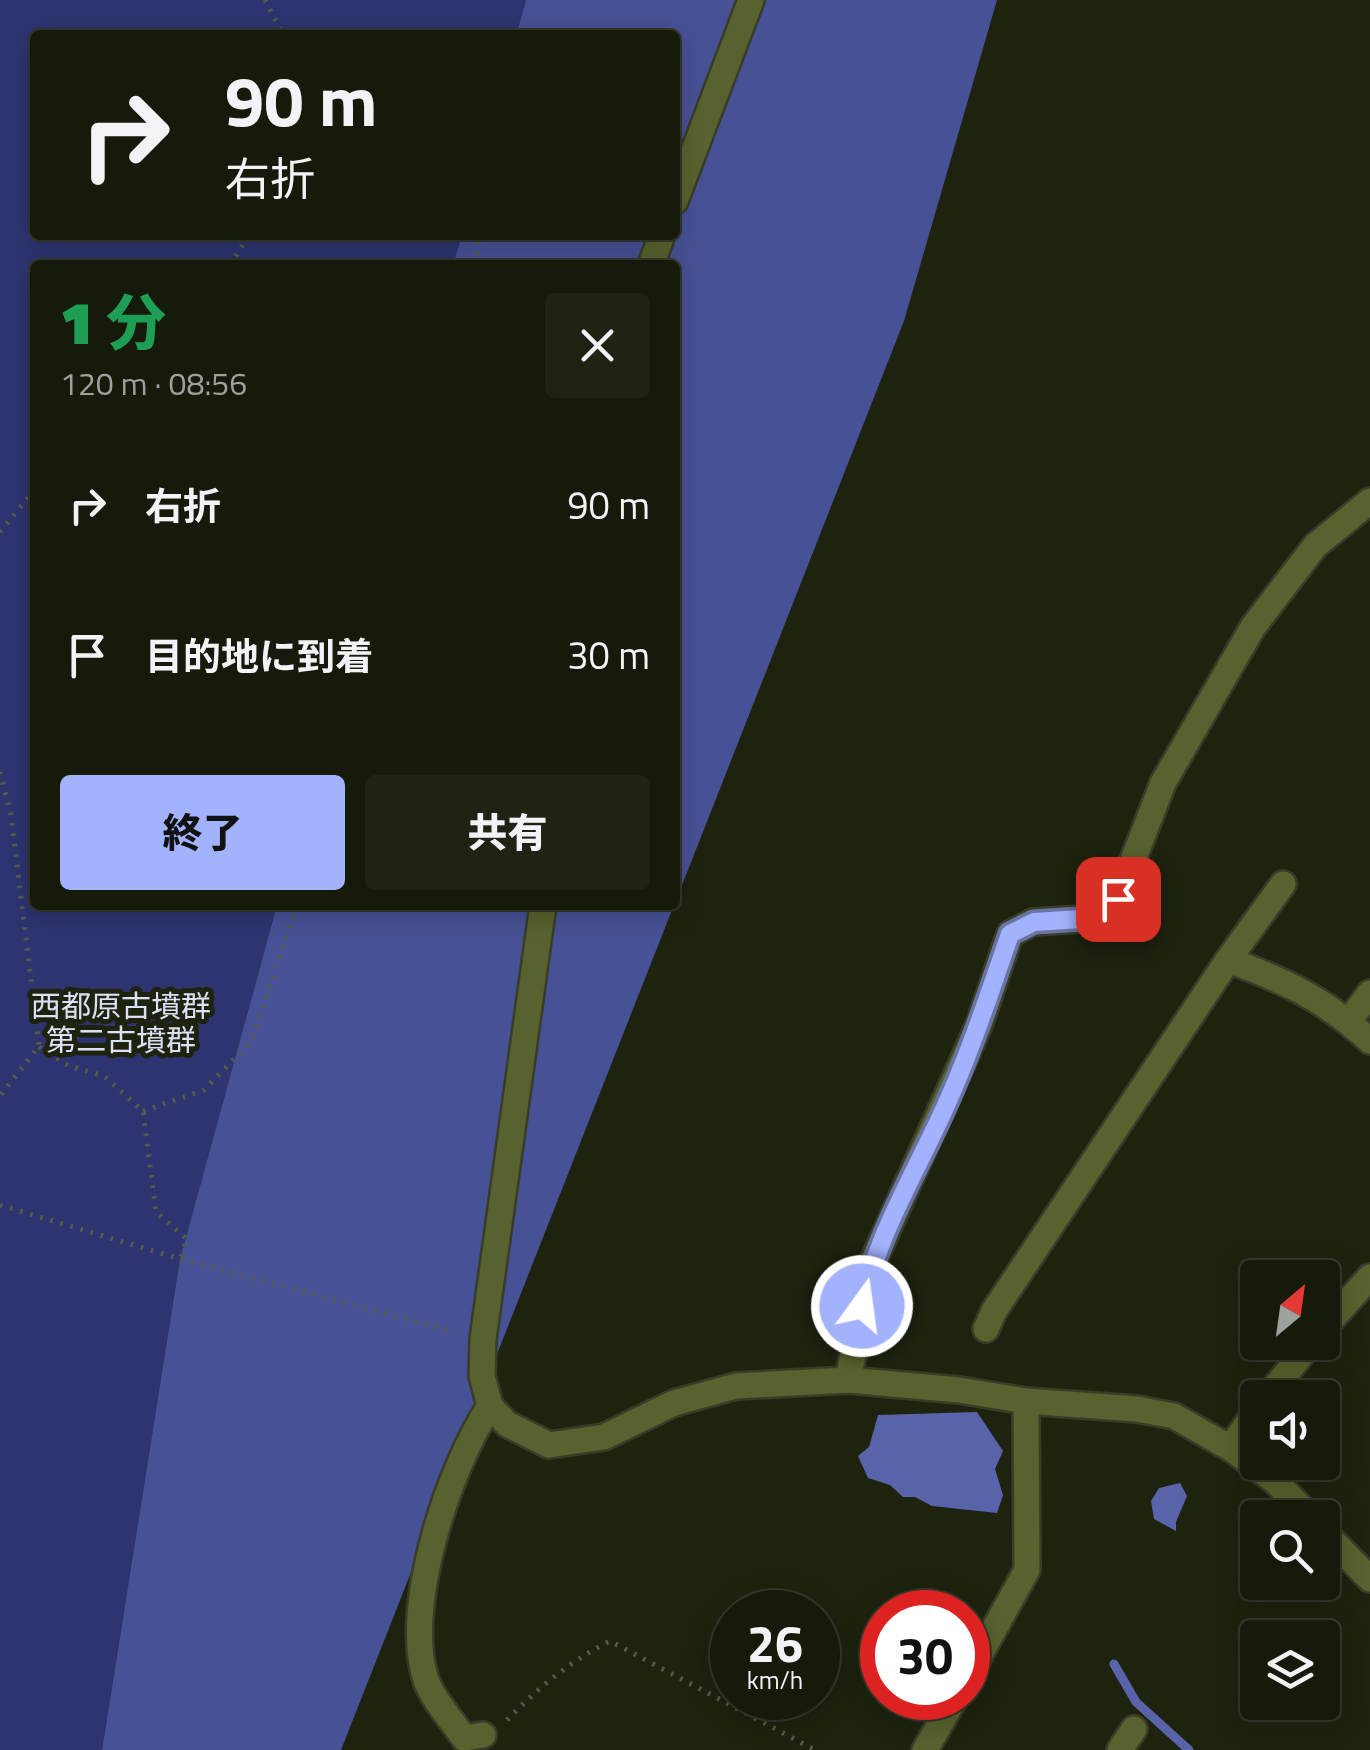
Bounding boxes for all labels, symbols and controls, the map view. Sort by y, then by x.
text: 90 m [225,47,378,153]
icon: right [60,70,190,200]
text: 右折 [225,144,315,212]
text: 1 分 [60,276,166,367]
button: close [545,293,650,398]
text: 120 m · 08:56 [60,359,247,407]
text: 90 m [567,476,650,534]
text: 右折 [145,477,221,535]
icon: right [60,478,115,533]
text: 30 m [567,626,650,684]
text: 目的地に到着 [145,627,373,685]
icon: arrive [60,628,115,683]
button: 終了 [60,775,345,890]
button: 共有 [365,775,650,890]
pin [1076,857,1161,942]
icon: arrive [1091,872,1146,927]
park label: 西都原古墳群 第二古墳群 [31,983,211,1063]
position arrow [810,1254,914,1358]
north arrow [1240,1260,1340,1360]
map controls [1240,1260,1340,1720]
button: sound [1240,1380,1340,1480]
button: search [1240,1500,1340,1600]
speed limit sign: 30 [860,1590,990,1720]
text: 26 [747,1605,803,1681]
button: layers [1240,1620,1340,1720]
text: km/h [747,1661,803,1699]

